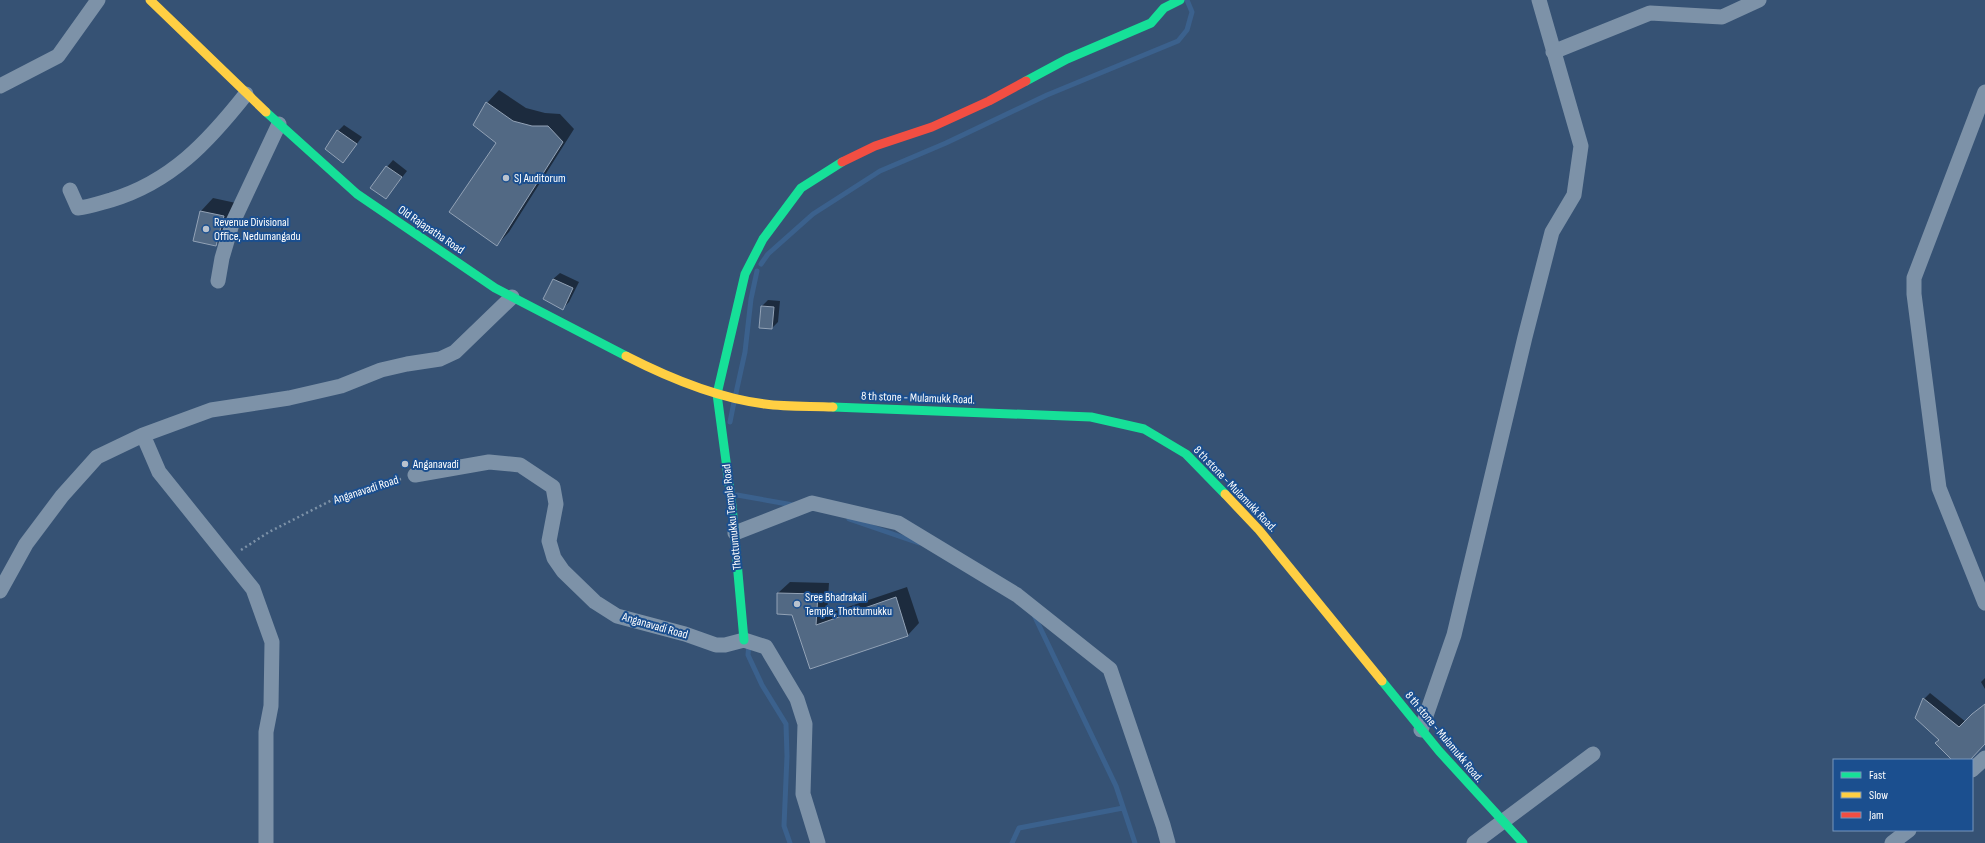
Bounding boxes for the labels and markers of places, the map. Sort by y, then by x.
place label: SJ Auditorum [514,171,566,186]
marker: SJ Auditorum [501,173,511,183]
place label: Revenue Divisional Office, Nedumangadu [214,215,301,244]
marker: Revenue Divisional Office, Nedumangadu [201,224,211,234]
place label: Anganavadi [412,457,459,472]
marker: Anganavadi [400,459,410,469]
place label: Sree Bhadrakali Temple, Thottumukku [805,590,892,619]
marker: Sree Bhadrakali Temple, Thottumukku [792,599,802,609]

